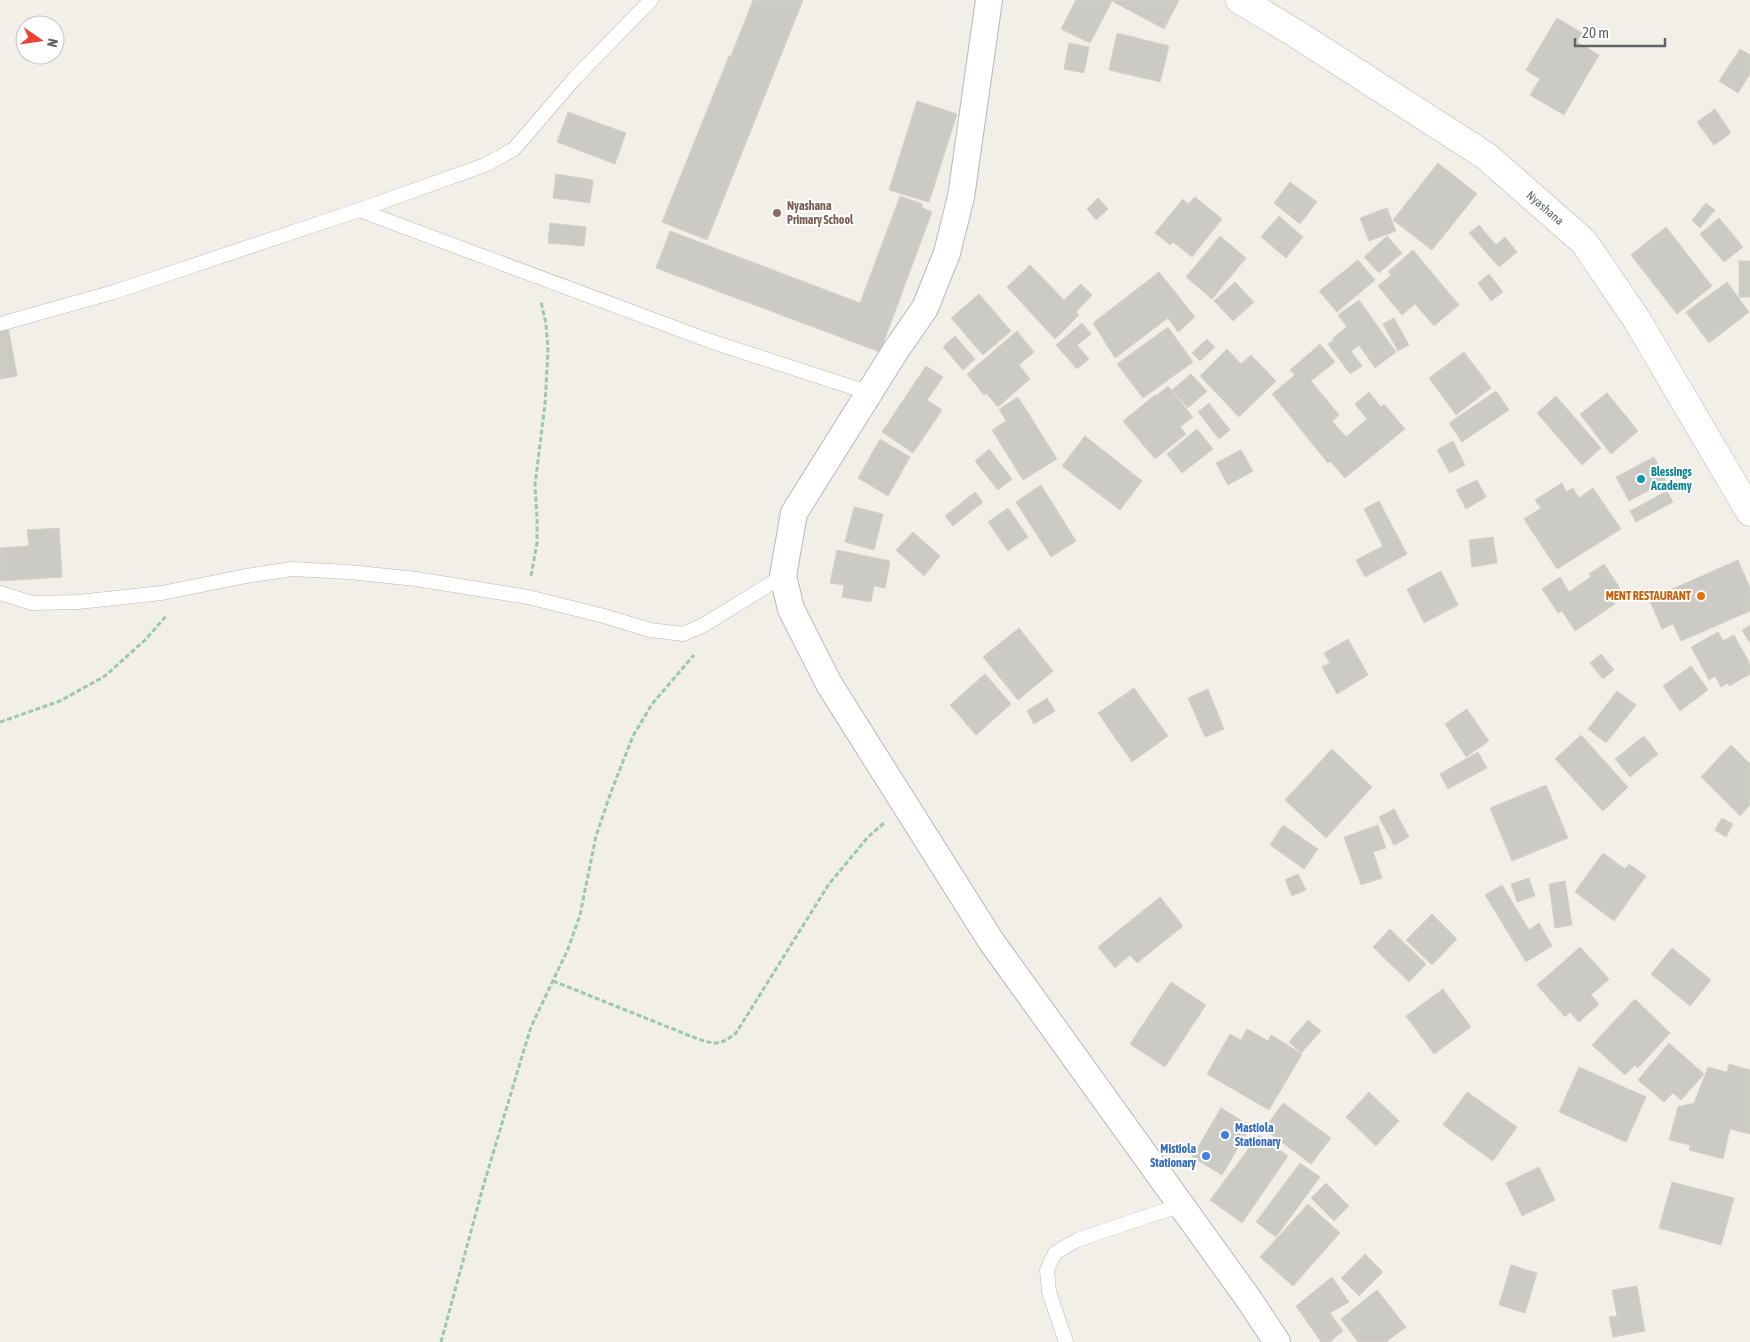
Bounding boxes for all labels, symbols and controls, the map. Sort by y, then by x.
north arrow [15,15,65,65]
scale bar [1575,15,1665,47]
text: 20 m [1582,24,1609,41]
text: N [44,37,61,49]
street label: Nyashana [1524,188,1566,228]
place label: Nyashana Primary School [787,199,854,227]
marker: Nyashana Primary School [771,207,783,219]
place label: Blessings Academy [1650,465,1692,493]
marker: Blessings Academy [1635,473,1647,485]
place label: MENT RESTAURANT [1606,589,1692,603]
marker: MENT RESTAURANT [1695,590,1707,602]
place label: Mastiola Stationary [1235,1121,1281,1149]
marker: Mastiola Stationary [1219,1129,1231,1141]
place label: Mistiola Stationary [1150,1142,1196,1170]
marker: Mistiola Stationary [1200,1150,1212,1162]

